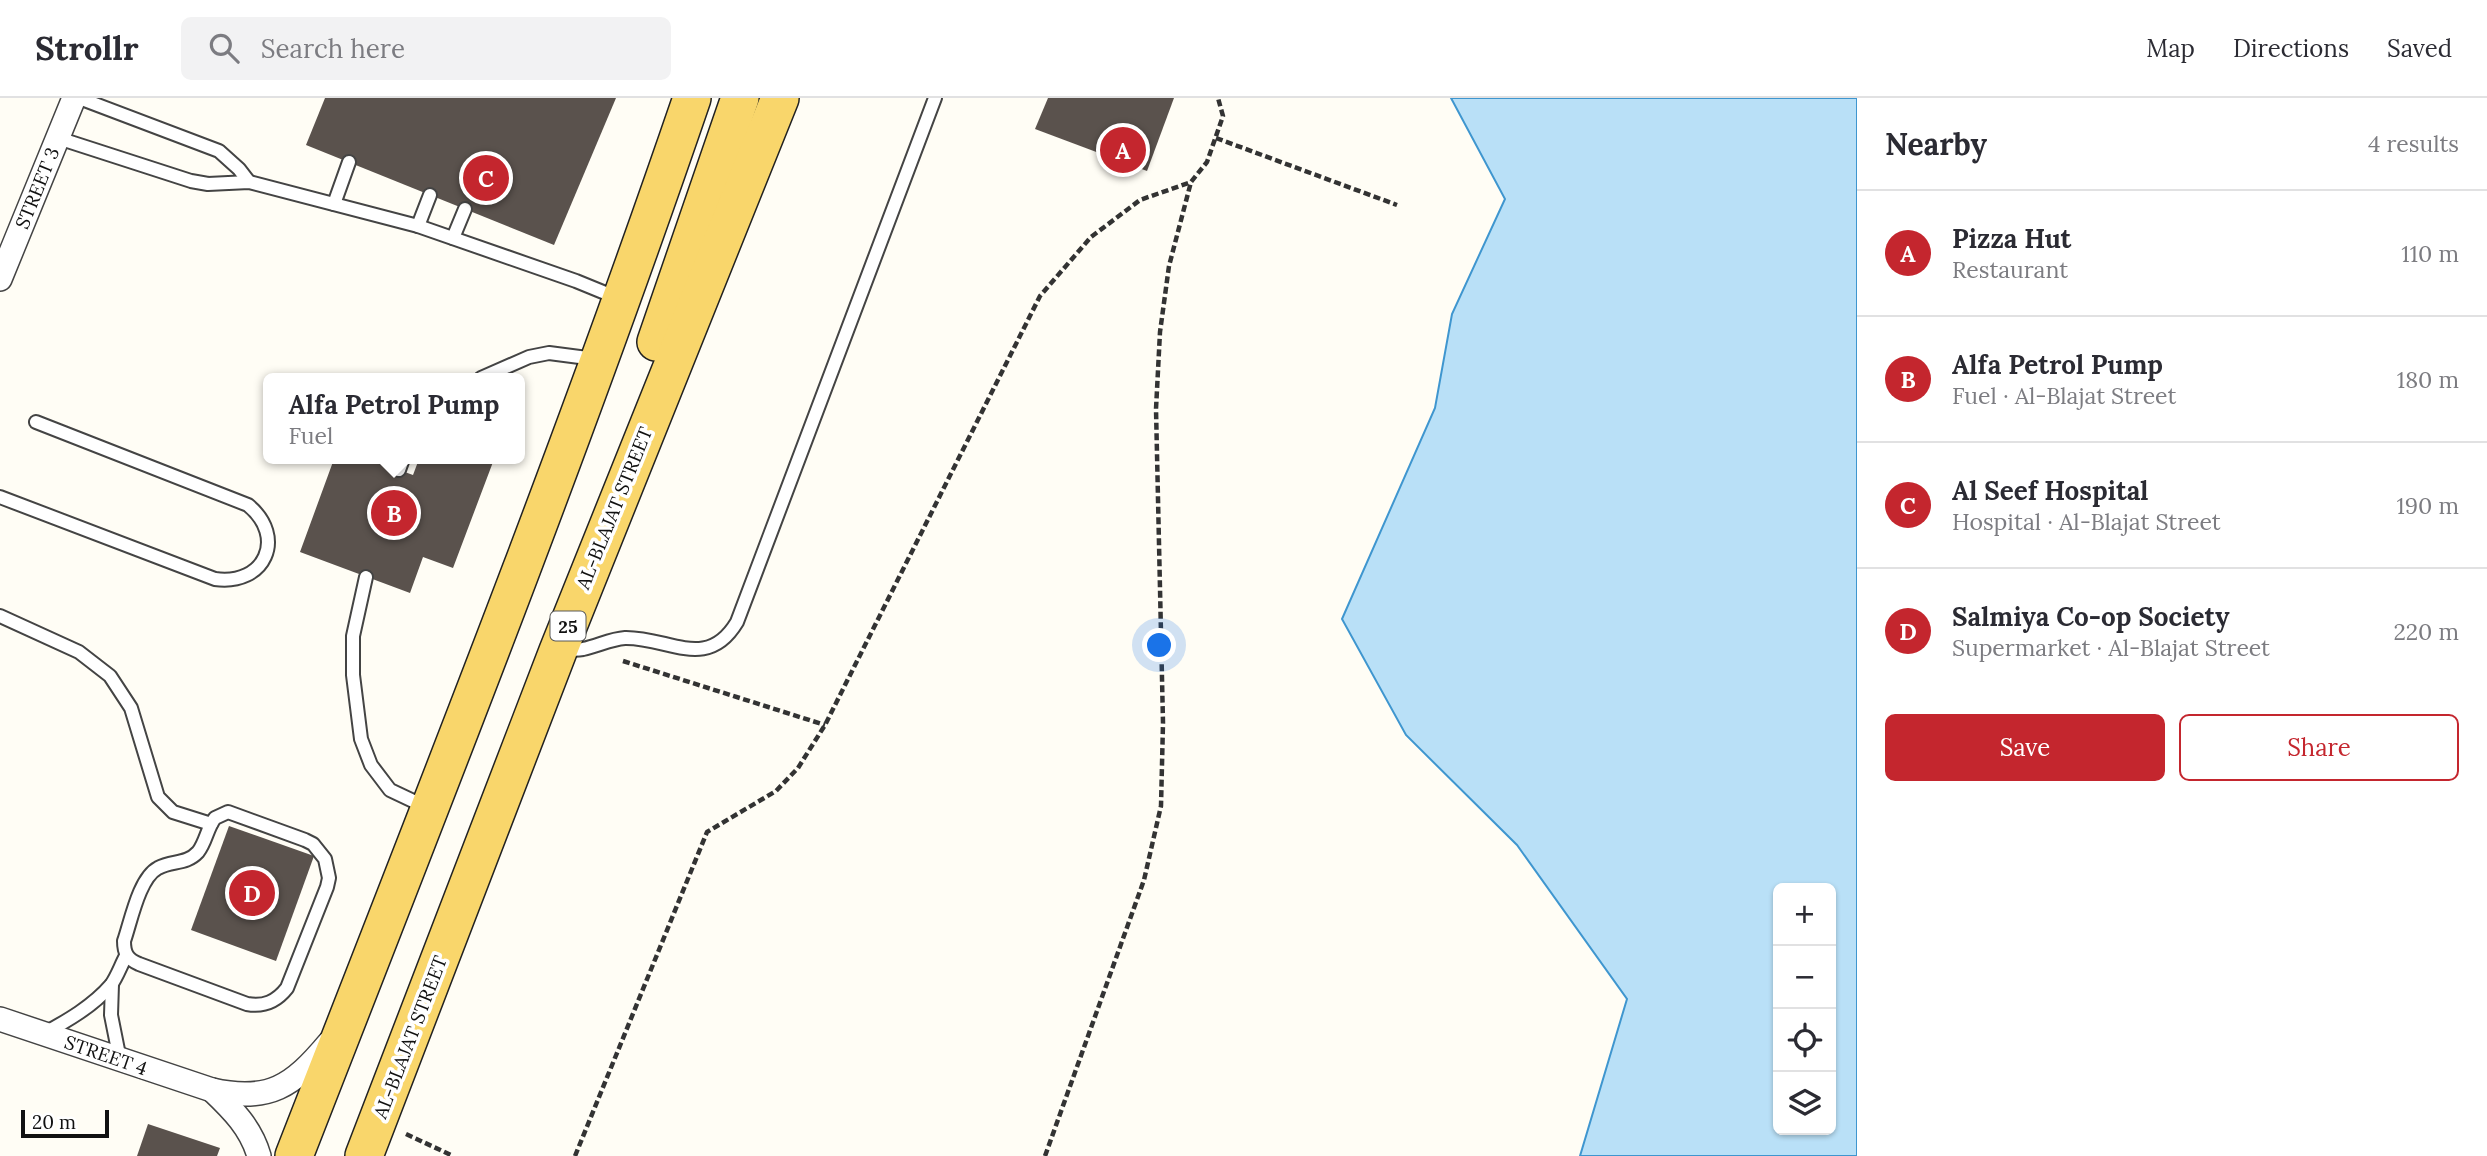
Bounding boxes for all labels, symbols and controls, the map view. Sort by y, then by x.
search box [181,17,671,80]
text: Strollr [35,27,139,69]
icon: search [205,29,243,67]
text: Search here [261,32,405,65]
text: Map [2146,33,2195,64]
text: Directions [2233,33,2349,64]
text: Saved [2387,33,2452,64]
pin: A [1100,124,1146,176]
text: Nearby [1885,125,1987,163]
text: 4 results [2368,129,2459,158]
street label: STREET 3 [10,144,64,232]
pin: C [463,152,509,204]
text: Pizza Hut [1952,222,2071,255]
text: A [1900,239,1916,268]
text: 110 m [2401,239,2459,268]
text: Restaurant [1952,255,2068,284]
text: Alfa Petrol Pump [1952,348,2163,381]
text: B [1900,365,1916,394]
text: 180 m [2397,365,2459,394]
popup [263,373,525,464]
text: Fuel · Al-Blajat Street [1952,381,2176,410]
text: Alfa Petrol Pump [289,388,500,421]
text: Fuel [289,421,333,450]
street label: AL-BLAJAT STREET [570,423,657,593]
text: Al Seef Hospital [1952,474,2148,507]
pin: B [371,487,417,539]
text: C [1900,491,1916,520]
text: 190 m [2396,491,2459,520]
text: Hospital · Al-Blajat Street [1952,507,2221,536]
text: Salmiya Co-op Society [1952,600,2230,633]
road number: 25 [550,612,586,640]
text: D [1899,617,1917,646]
text: 220 m [2393,617,2459,646]
your location [1142,628,1176,662]
text: Supermarket · Al-Blajat Street [1952,633,2270,662]
button: Save [1885,714,2165,781]
button: Share [2179,714,2459,781]
pin: D [229,867,275,919]
map controls [1773,883,1836,1135]
button: + [1773,883,1836,946]
button: − [1773,946,1836,1009]
street label: AL-BLAJAT STREET [367,952,452,1123]
button: locate [1773,1009,1836,1072]
street label: STREET 4 [61,1030,151,1080]
button: layers [1773,1072,1836,1135]
scale bar [21,1107,108,1139]
text: 20 m [32,1110,76,1134]

